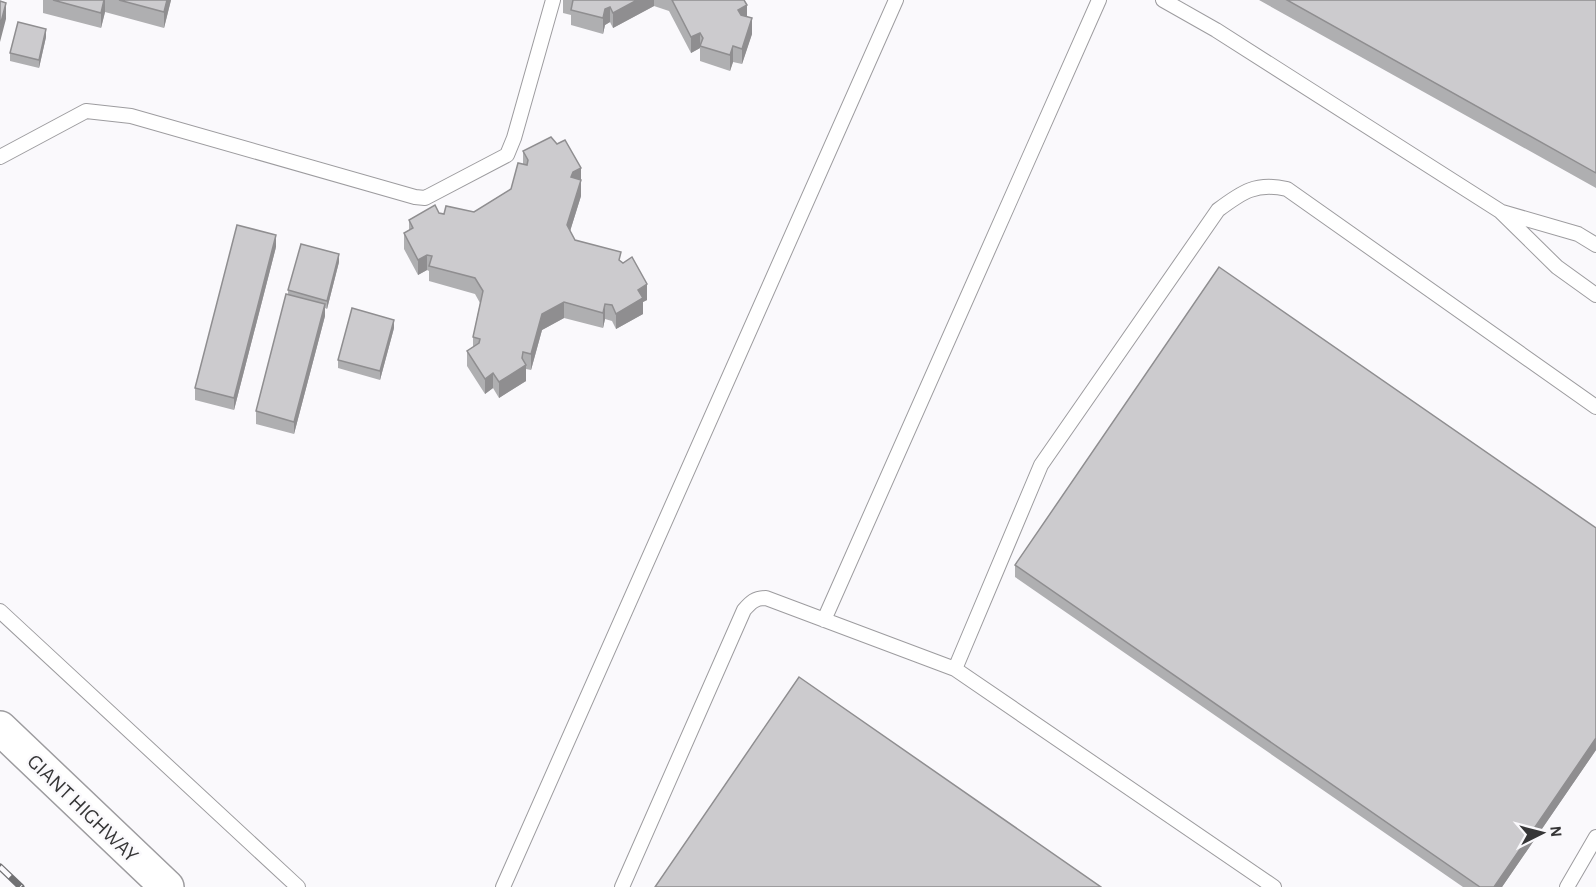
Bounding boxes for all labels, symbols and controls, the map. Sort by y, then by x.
street label: GIANT HIGHWAY [23,750,142,866]
north arrow [1512,803,1572,863]
text: N [1547,825,1564,838]

